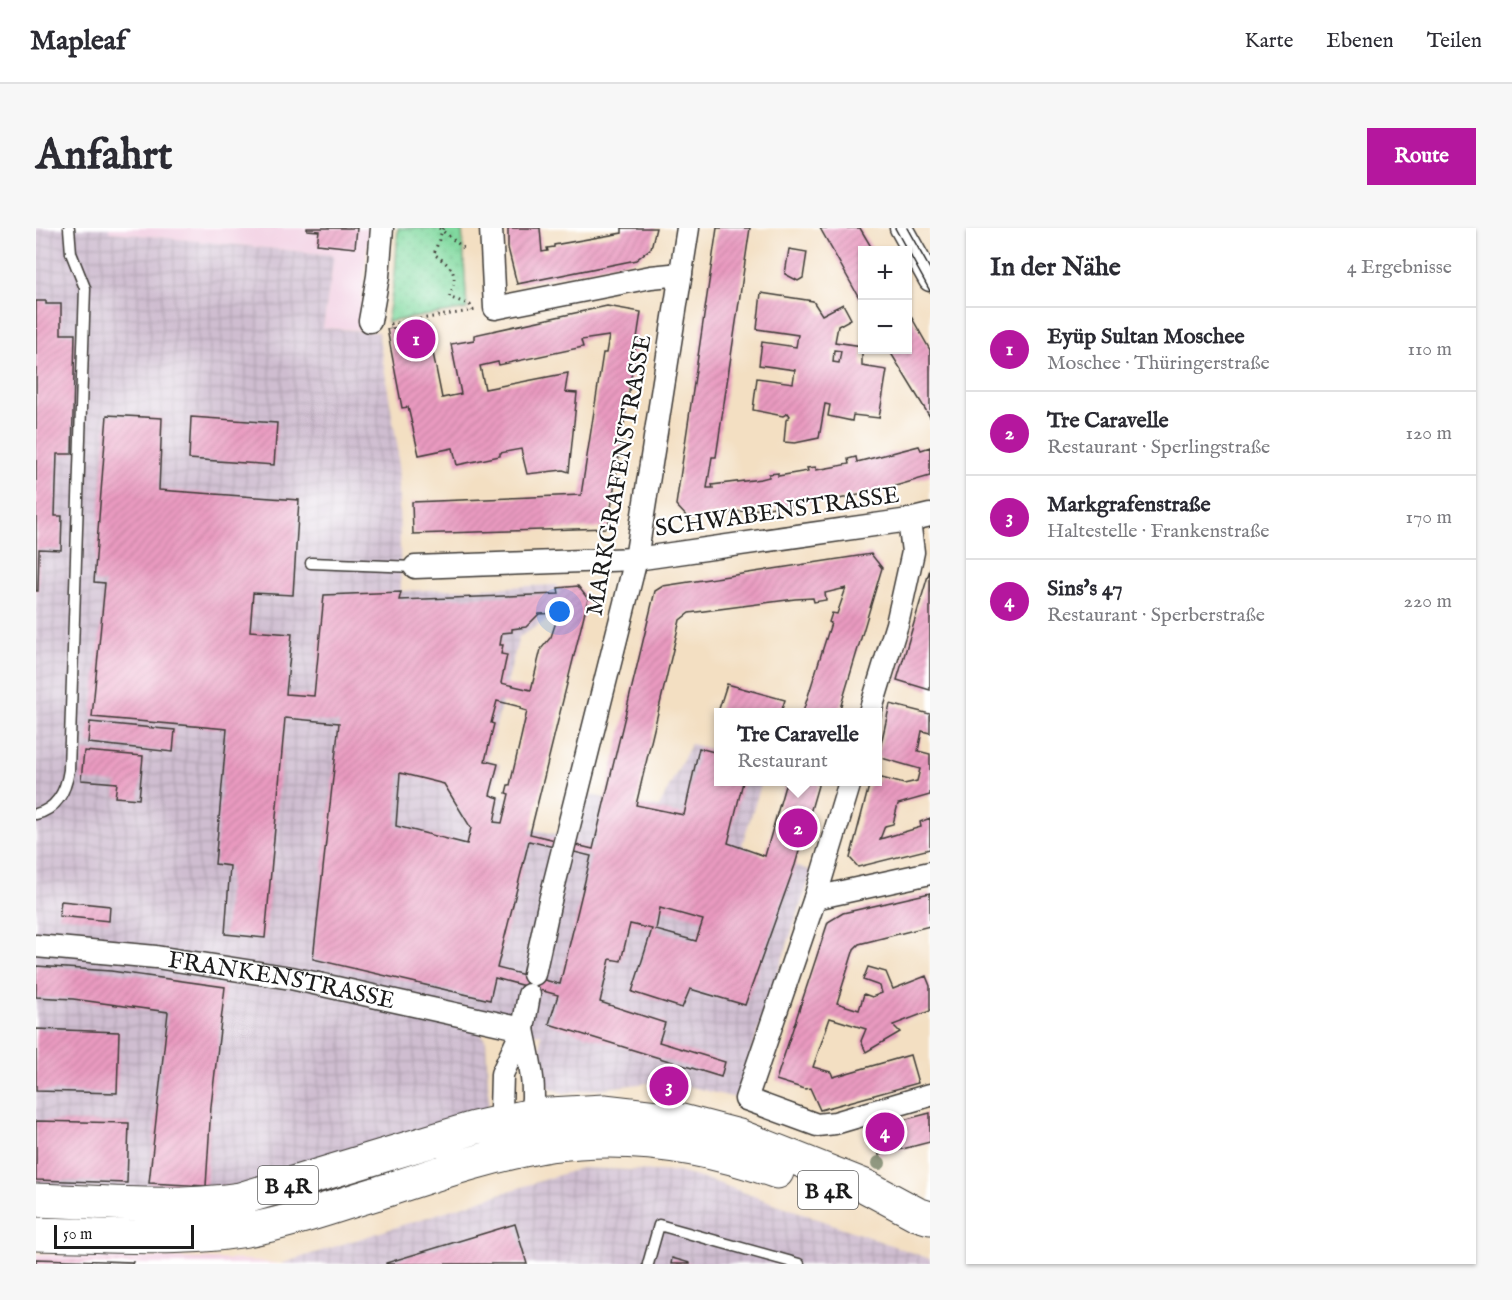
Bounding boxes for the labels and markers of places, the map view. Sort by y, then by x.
pin: 1 [396,316,436,362]
pin: 2 [778,806,818,850]
pin: 3 [650,1064,688,1108]
pin: 4 [866,1110,904,1154]

